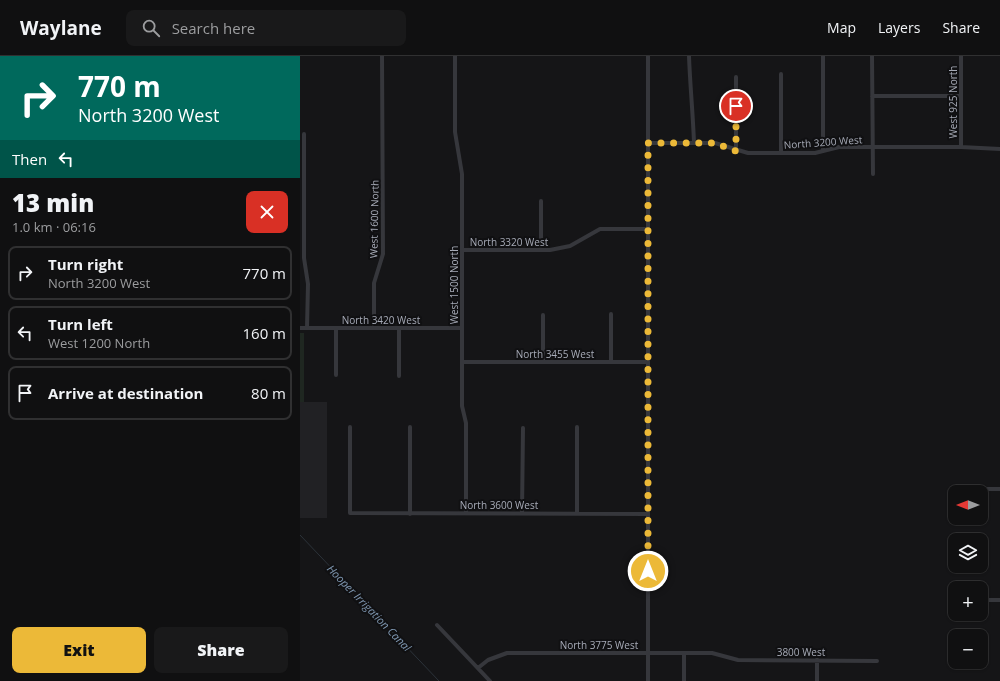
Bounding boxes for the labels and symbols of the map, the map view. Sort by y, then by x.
street label: West 925 North [946,66,960,138]
pin [719,89,753,123]
street label: North 3200 West [783,132,863,152]
street label: West 1600 North [366,180,382,258]
street label: North 3320 West [470,235,549,249]
street label: West 1500 North [447,246,461,324]
street label: North 3420 West [342,313,421,327]
street label: North 3455 West [516,347,595,361]
north arrow [948,485,988,525]
street label: North 3600 West [460,498,539,512]
position arrow [627,550,669,592]
water label: Hooper Irrigation Canal [324,561,415,654]
street label: North 3775 West [560,638,639,652]
street label: 3800 West [777,645,826,659]

